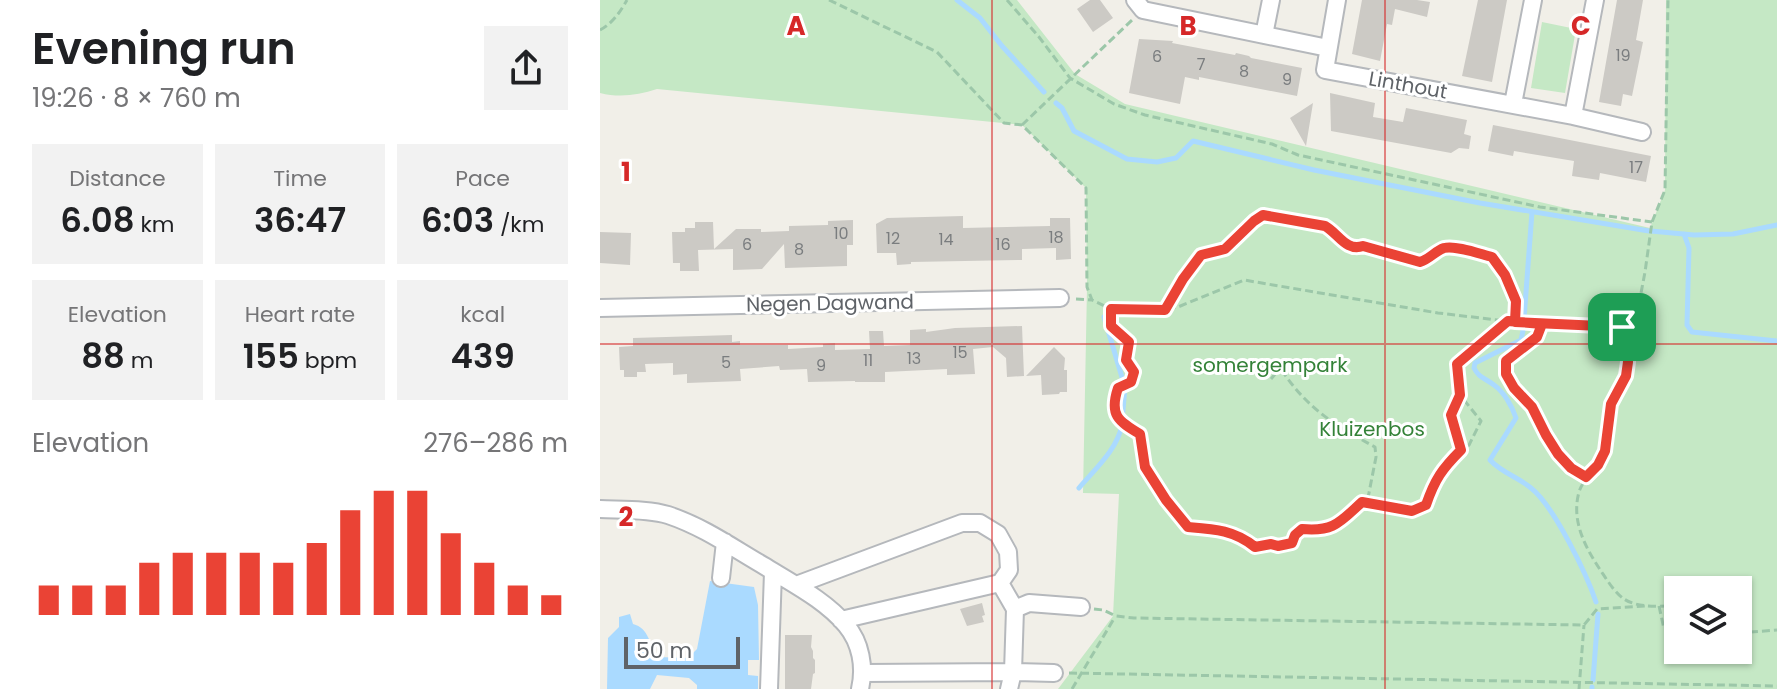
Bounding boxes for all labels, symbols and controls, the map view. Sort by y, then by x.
text: A [786,8,806,44]
text: B [1179,8,1197,44]
text: C [1571,8,1591,44]
text: Evening run [32,18,296,79]
button: share [484,26,568,110]
house number: 19 [1615,44,1631,67]
house number: 6 [1152,45,1162,68]
house number: 7 [1197,53,1206,76]
house number: 8 [1239,60,1249,83]
street label: Linthout [1367,64,1449,106]
house number: 9 [1282,68,1292,91]
text: 19:26 · 8 × 760 m [32,80,241,116]
text: 1 [621,154,631,190]
house number: 17 [1629,156,1643,179]
text: Distance [69,163,166,194]
text: Time [273,163,327,194]
text: Pace [455,163,510,194]
text: 6.08 [60,196,135,244]
text: 36:47 [254,196,346,244]
text: 6:03 [421,196,494,244]
text: km [135,209,174,240]
text: /km [494,209,544,240]
house number: 10 [833,222,849,245]
house number: 18 [1048,226,1064,249]
house number: 12 [886,227,900,250]
house number: 14 [938,228,954,251]
house number: 6 [742,233,752,256]
house number: 16 [995,233,1011,256]
house number: 8 [794,238,804,261]
street label: Negen Dagwand [746,288,914,318]
pin [1588,293,1656,361]
text: Elevation [68,299,167,330]
text: Heart rate [245,299,355,330]
text: kcal [460,299,505,330]
icon: arrive [1600,305,1644,349]
text: 88 [81,332,125,380]
text: 155 [243,332,299,380]
text: 439 [451,332,515,380]
house number: 15 [952,341,968,364]
text: m [125,345,153,376]
text: bpm [299,345,357,376]
house number: 13 [907,347,921,370]
house number: 11 [863,349,873,372]
house number: 5 [721,351,731,374]
park label: somergempark [1192,351,1348,379]
house number: 9 [816,354,826,377]
park label: Kluizenbos [1319,415,1425,443]
text: Elevation [32,425,149,461]
text: 276–286 m [423,425,568,461]
text: 2 [619,499,634,535]
map controls [1664,576,1752,664]
button: layers [1664,576,1752,664]
scale bar [624,633,740,669]
text: 50 m [636,635,692,666]

